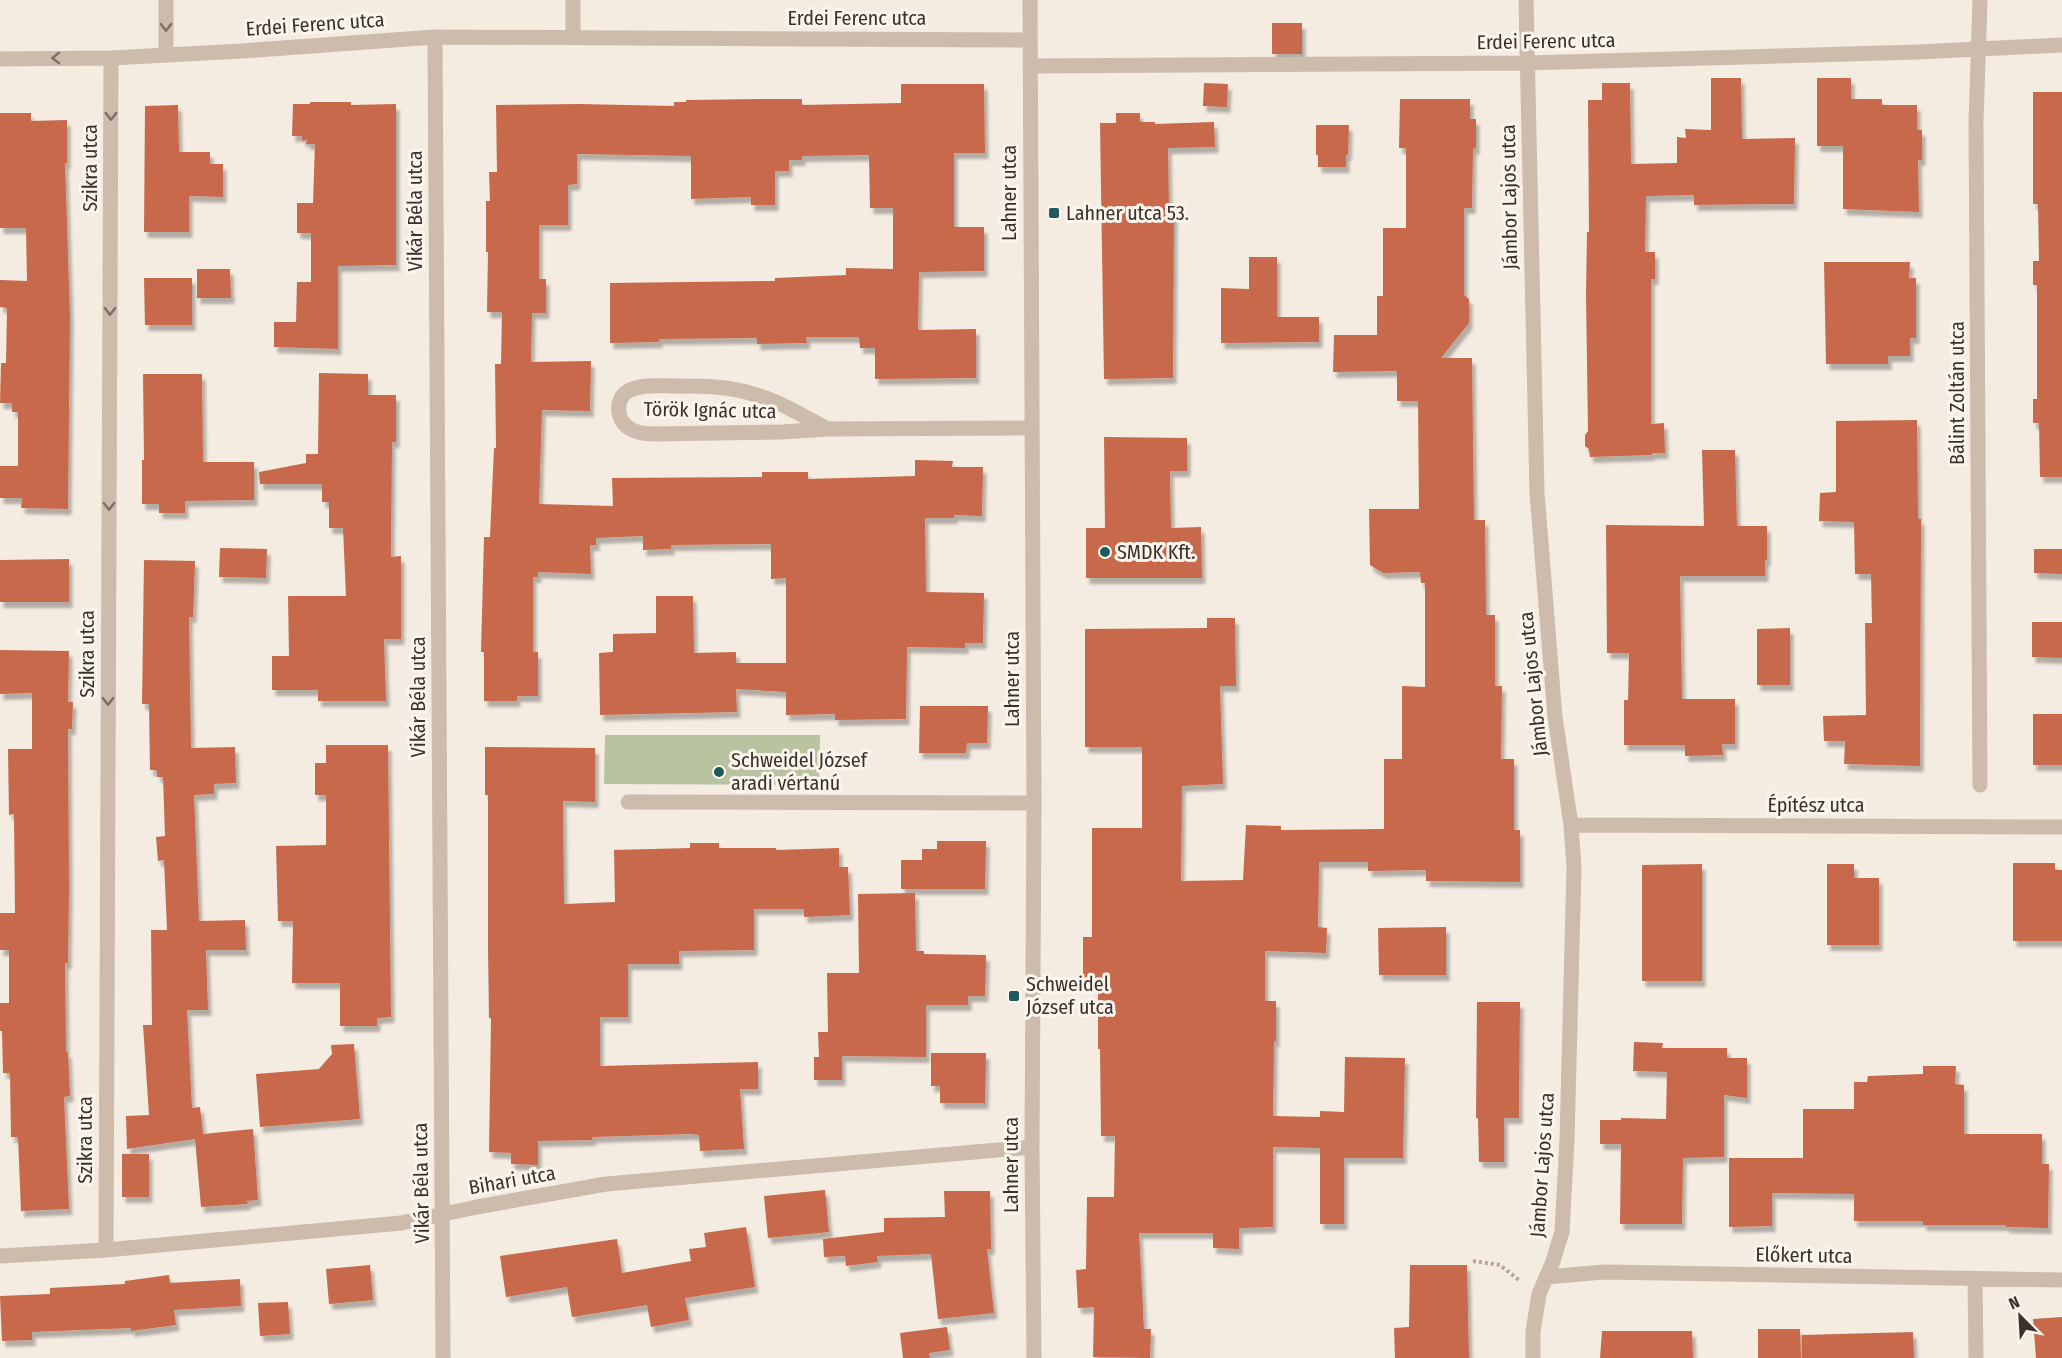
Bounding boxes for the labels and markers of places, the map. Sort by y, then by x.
place label: Lahner utca 53. [1066,201,1189,225]
marker: Lahner utca 53. [1047,206,1061,220]
place label: SMDK Kft. [1117,540,1195,564]
marker: SMDK Kft. [1098,545,1112,559]
place label: Schweidel József aradi vértanú [731,748,869,795]
marker: Schweidel József aradi vértanú [712,765,726,779]
place label: Schweidel József utca [1026,972,1114,1019]
marker: Schweidel József utca [1007,989,1021,1003]

